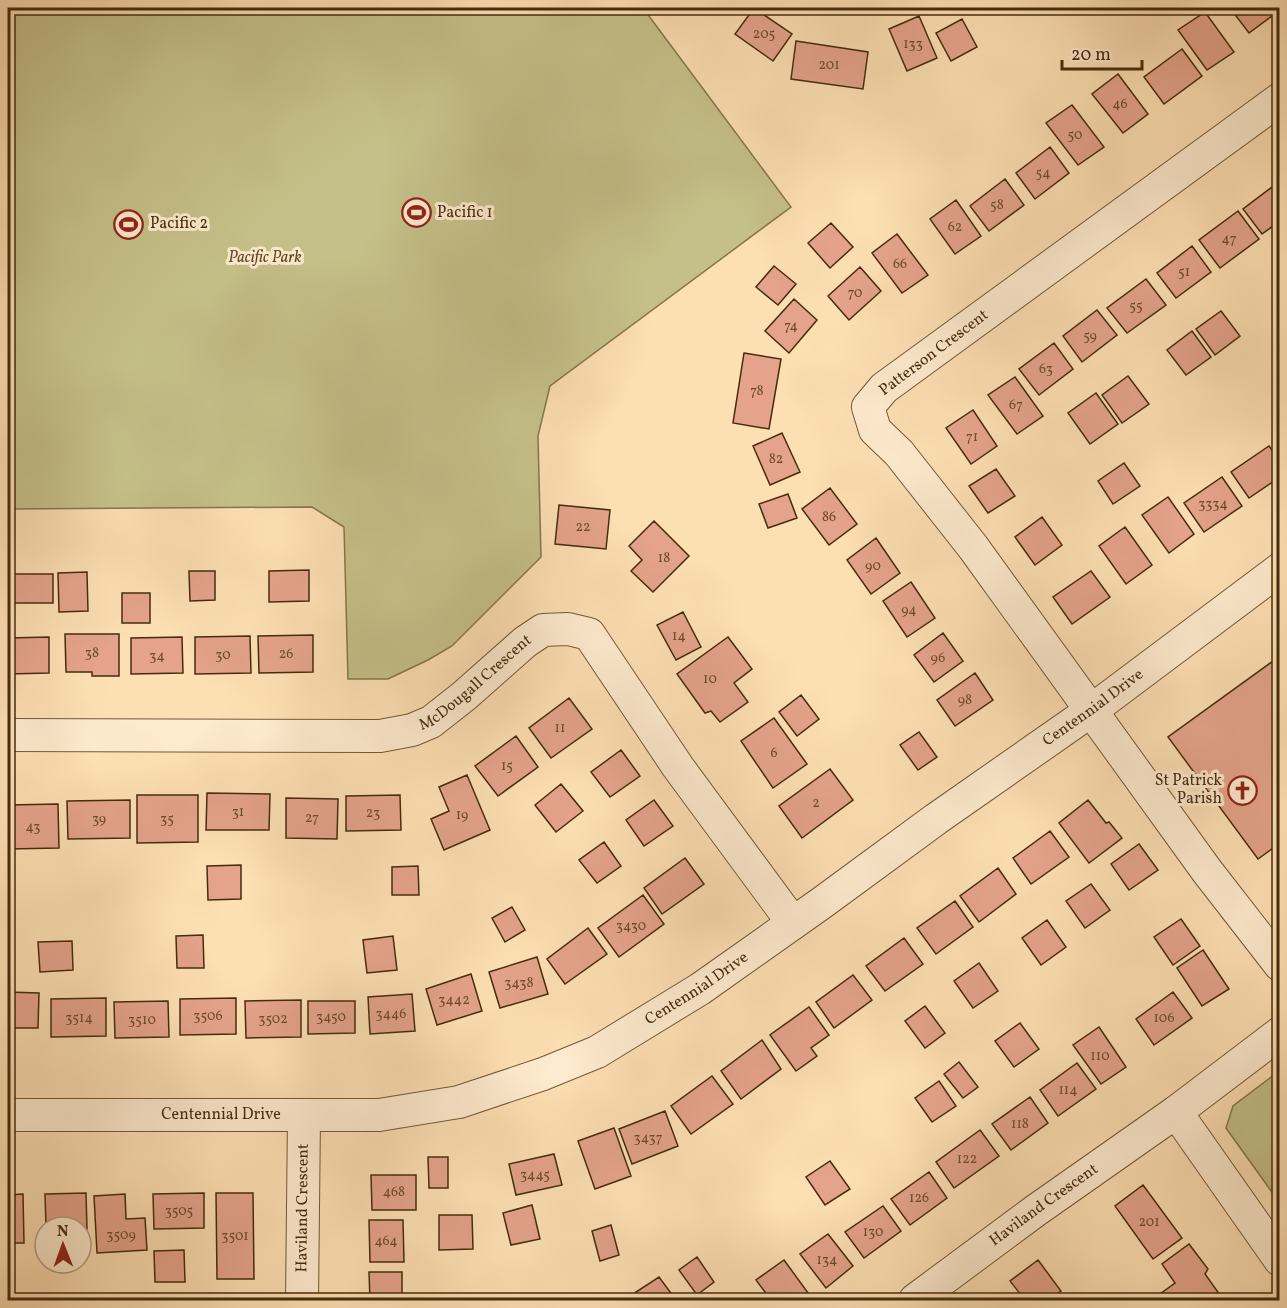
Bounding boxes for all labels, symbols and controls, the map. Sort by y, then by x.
house number: 205 [753,25,775,44]
scale bar [1062,33,1142,71]
house number: 133 [903,35,923,54]
text: 20 m [1071,43,1111,68]
house number: 201 [818,56,840,75]
house number: 46 [1112,95,1128,114]
house number: 50 [1068,126,1082,145]
house number: 54 [1035,164,1051,183]
house number: 58 [990,196,1004,215]
sports icon: Pacific 1 [400,197,432,229]
place label: Pacific 1 [437,202,493,224]
sports icon: Pacific 2 [113,208,145,240]
place label: Pacific 2 [150,213,208,235]
house number: 62 [948,218,962,237]
house number: 47 [1221,230,1237,249]
park label: Pacific Park [228,247,302,269]
house number: 66 [893,255,907,274]
house number: 51 [1178,263,1190,282]
house number: 70 [848,284,862,303]
house number: 55 [1129,297,1143,316]
street label: Patterson Crescent [875,304,994,401]
house number: 74 [784,317,798,336]
house number: 59 [1083,327,1097,346]
house number: 63 [1039,360,1053,379]
house number: 78 [750,382,764,401]
house number: 67 [1009,396,1023,415]
house number: 71 [966,428,978,447]
house number: 82 [769,450,783,469]
house number: 3334 [1198,495,1228,514]
house number: 86 [822,508,836,527]
house number: 22 [575,518,591,537]
house number: 18 [658,549,670,568]
house number: 90 [865,557,881,576]
house number: 94 [901,601,917,620]
house number: 14 [672,627,686,646]
street label: McDougall Crescent [416,629,536,737]
house number: 38 [85,644,99,663]
house number: 26 [279,645,293,664]
house number: 30 [215,646,231,665]
house number: 34 [149,647,165,666]
house number: 96 [931,649,945,668]
street label: Centennial Drive [1038,664,1148,752]
house number: 10 [703,670,717,689]
house number: 98 [958,691,972,710]
house number: 11 [555,719,565,738]
house number: 6 [770,744,778,763]
house number: 15 [501,757,513,776]
place label: St Patrick Parish [1155,770,1222,810]
church icon: St Patrick Parish [1227,774,1259,806]
house number: 2 [812,794,820,813]
house number: 31 [232,803,244,822]
house number: 23 [366,804,380,823]
house number: 19 [456,806,468,825]
house number: 27 [305,809,319,828]
house number: 39 [92,810,106,829]
house number: 35 [160,810,174,829]
house number: 43 [26,818,40,837]
house number: 3430 [616,917,646,936]
street label: Centennial Drive [641,947,753,1031]
house number: 3438 [504,974,534,993]
house number: 3442 [438,991,470,1010]
house number: 3446 [376,1005,406,1024]
house number: 3506 [193,1007,223,1026]
house number: 3450 [316,1008,346,1027]
house number: 3514 [65,1009,93,1028]
house number: 106 [1153,1009,1175,1028]
house number: 3502 [258,1010,288,1029]
house number: 3510 [128,1011,156,1030]
house number: 110 [1090,1047,1110,1066]
house number: 114 [1058,1081,1078,1100]
street label: Centennial Drive [161,1104,281,1126]
house number: 118 [1011,1115,1029,1134]
house number: 3437 [634,1129,663,1148]
street label: Haviland Crescent [291,1143,315,1273]
house number: 122 [957,1150,977,1169]
street label: Haviland Crescent [985,1159,1103,1252]
house number: 3445 [520,1166,550,1185]
house number: 468 [383,1183,405,1202]
house number: 126 [909,1189,929,1208]
house number: 3505 [165,1202,193,1221]
house number: 201 [1138,1213,1160,1232]
north arrow [33,1215,93,1275]
text: N [57,1221,69,1243]
house number: 130 [863,1223,883,1242]
house number: 3509 [106,1226,136,1245]
house number: 3501 [221,1227,249,1246]
house number: 464 [374,1232,398,1251]
house number: 134 [817,1251,837,1270]

